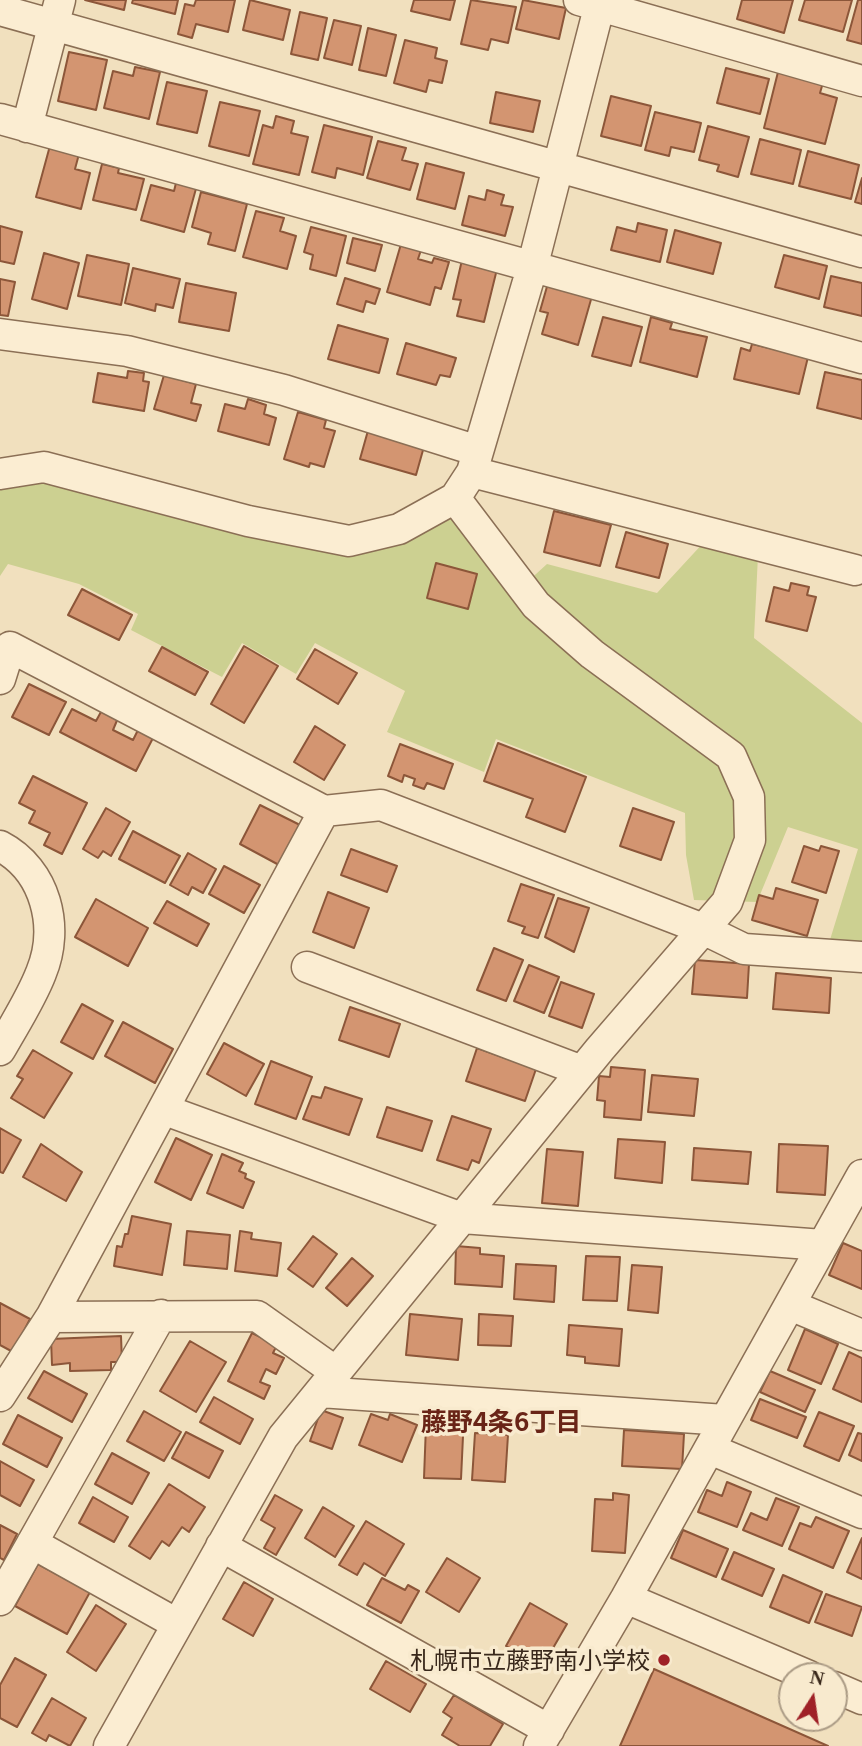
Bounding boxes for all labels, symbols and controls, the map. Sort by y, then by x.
district label: 藤野4条6丁目 [421,1405,581,1437]
place label: 札幌市立藤野南小学校 [410,1646,650,1674]
marker: 札幌市立藤野南小学校 [656,1652,672,1668]
north arrow [778,1662,848,1732]
text: N [808,1666,826,1690]

